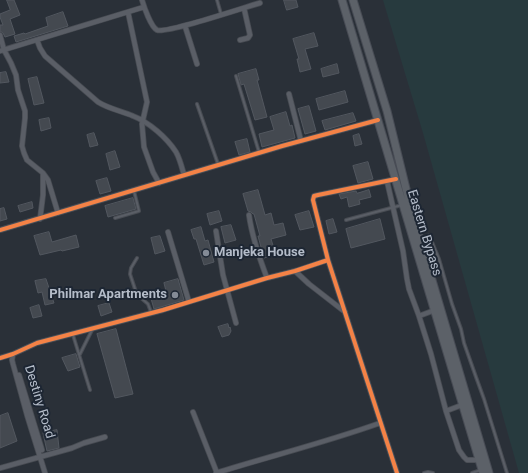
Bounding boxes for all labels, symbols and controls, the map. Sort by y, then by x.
street label: Eastern Bypass [404,188,444,278]
place label: Manjeka House [214,245,305,261]
marker: Manjeka House [201,248,211,258]
place label: Philmar Apartments [49,287,167,303]
marker: Philmar Apartments [170,290,180,300]
street label: Destiny Road [20,363,58,441]

